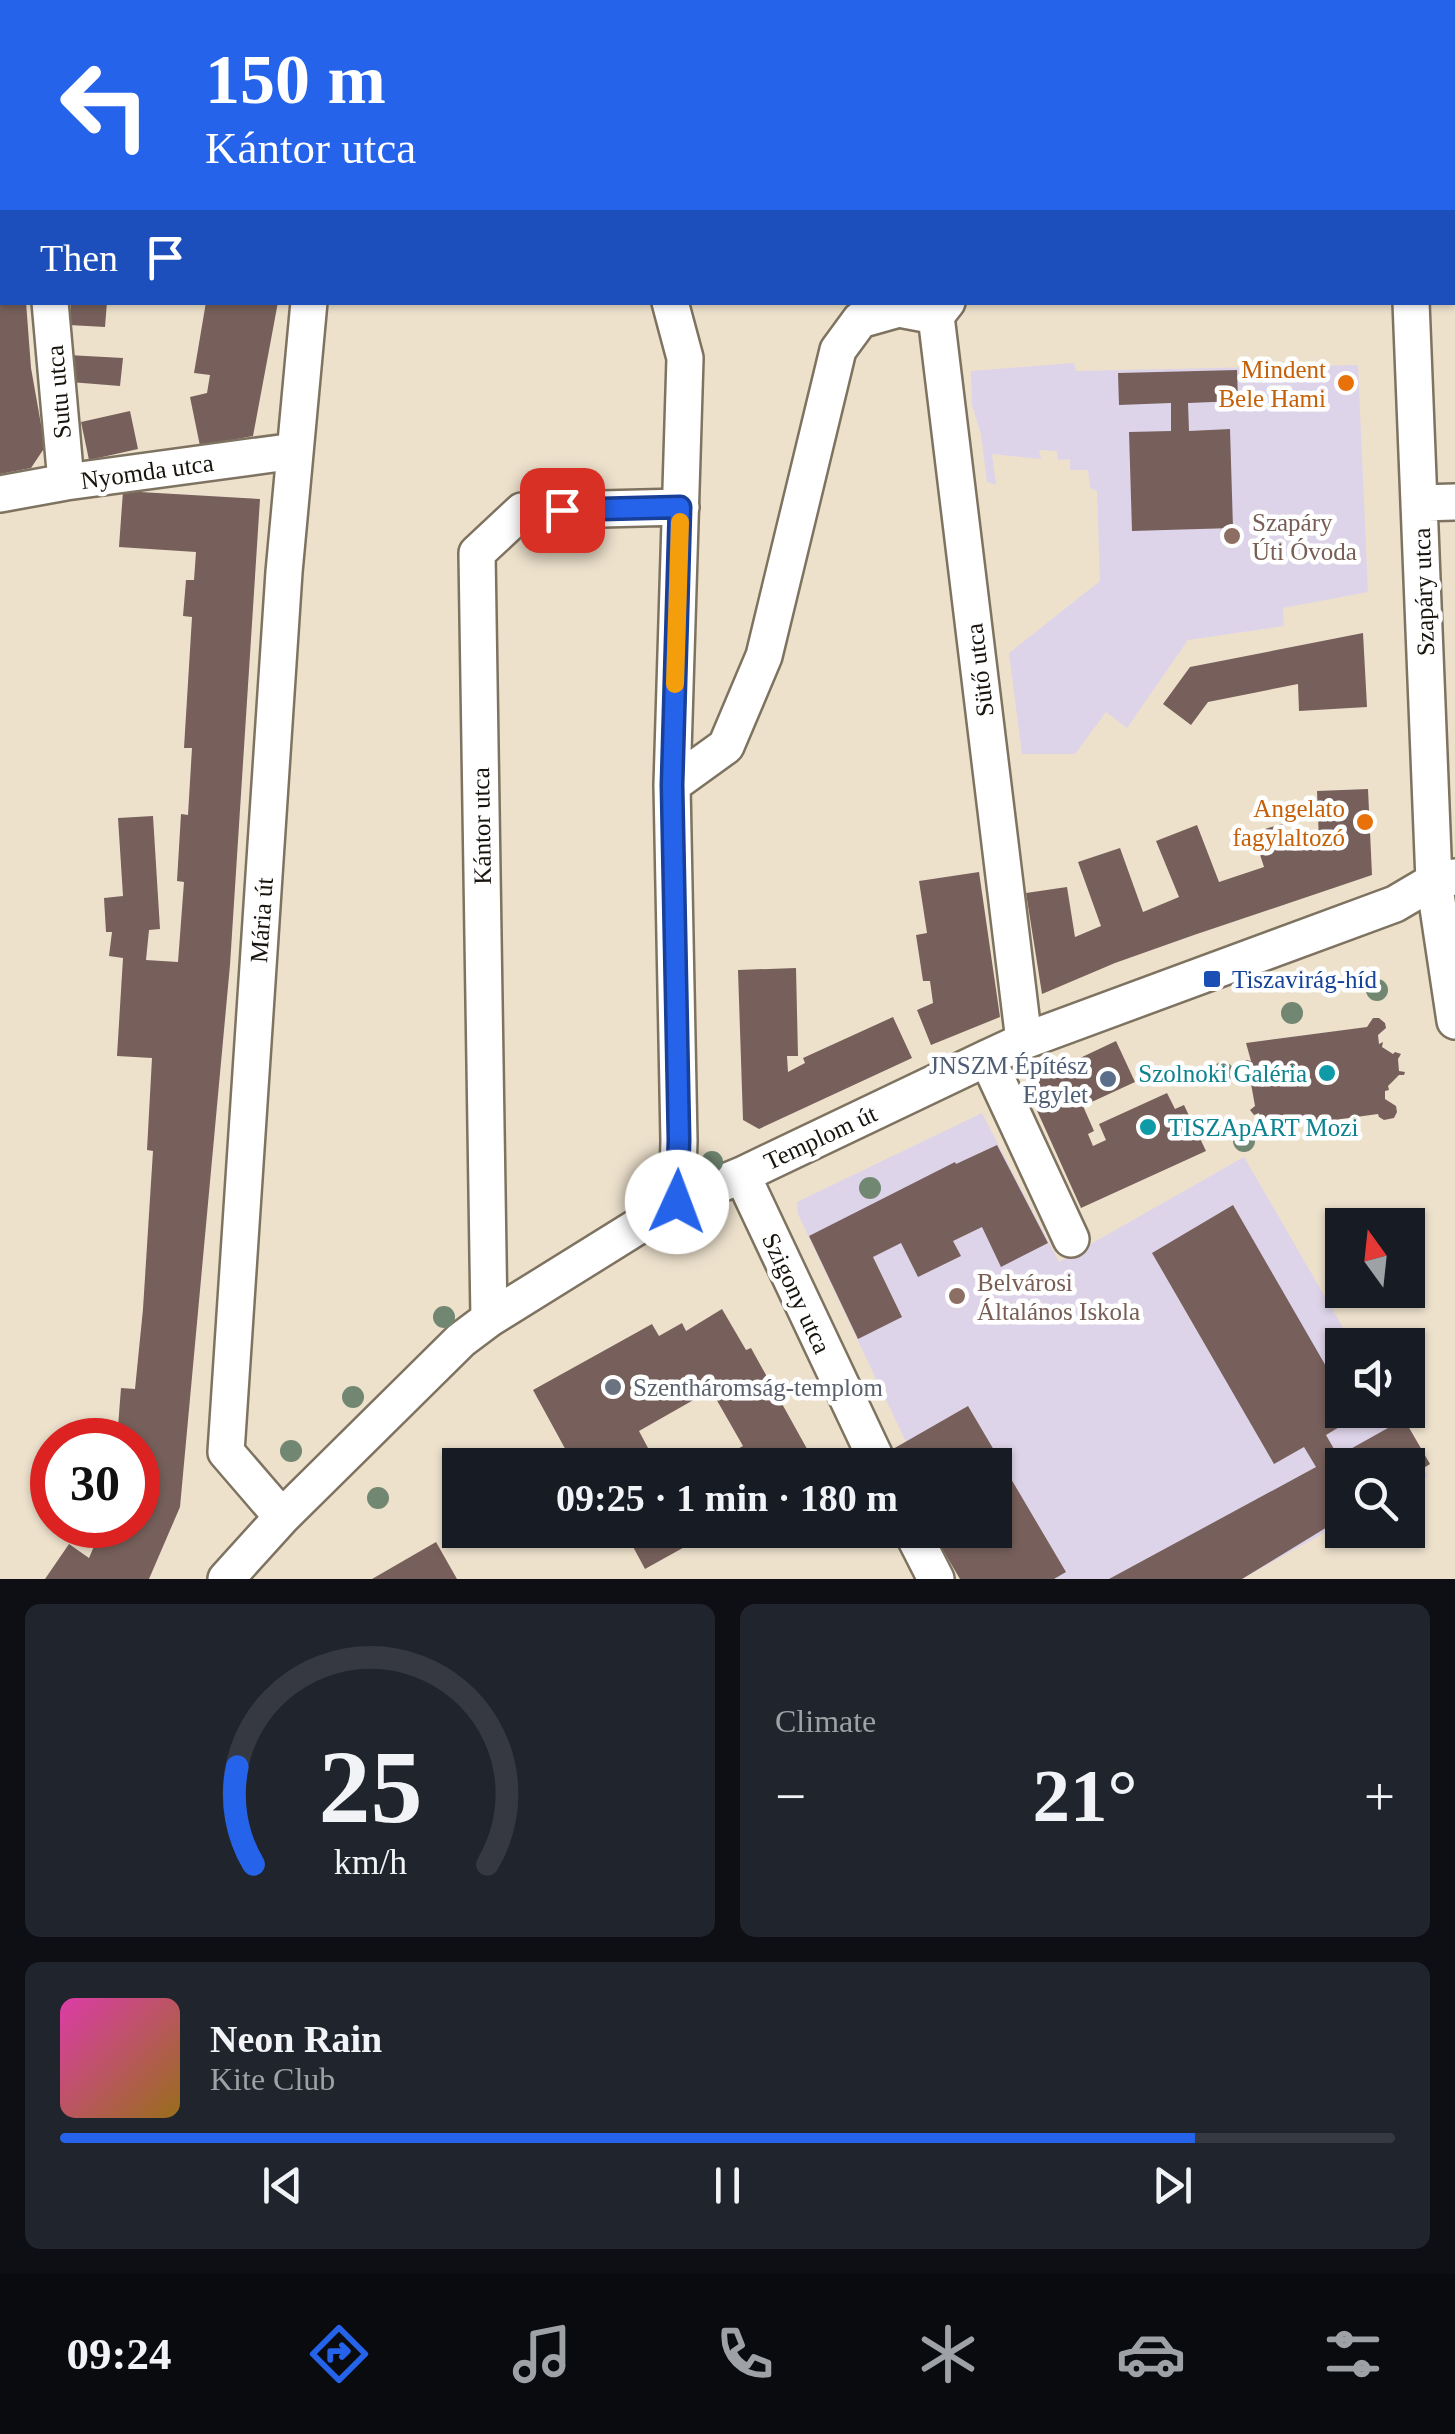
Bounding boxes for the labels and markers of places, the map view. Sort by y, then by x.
place label: Mindent Bele Hami [1218,356,1326,412]
marker: Mindent Bele Hami [1335,372,1357,394]
pin [520,468,605,553]
place label: Szapáry Úti Óvoda [1252,509,1357,565]
marker: Szapáry Úti Óvoda [1221,525,1243,547]
place label: Angelato fagylaltozó [1233,795,1345,851]
marker: Angelato fagylaltozó [1354,811,1376,833]
place label: Tiszavirág-híd [1232,966,1377,993]
marker: Tiszavirág-híd [1201,968,1223,990]
place label: JNSZM Építész Egylet [929,1052,1088,1108]
place label: Szolnoki Galéria [1138,1060,1307,1087]
marker: Szolnoki Galéria [1316,1062,1338,1084]
marker: JNSZM Építész Egylet [1097,1068,1119,1090]
place label: TISZApART Mozi [1168,1114,1358,1141]
marker: TISZApART Mozi [1137,1116,1159,1138]
place label: Belvárosi Általános Iskola [977,1269,1140,1325]
marker: Belvárosi Általános Iskola [946,1285,968,1307]
place label: Szentháromság-templom [633,1374,883,1401]
marker: Szentháromság-templom [602,1376,624,1398]

